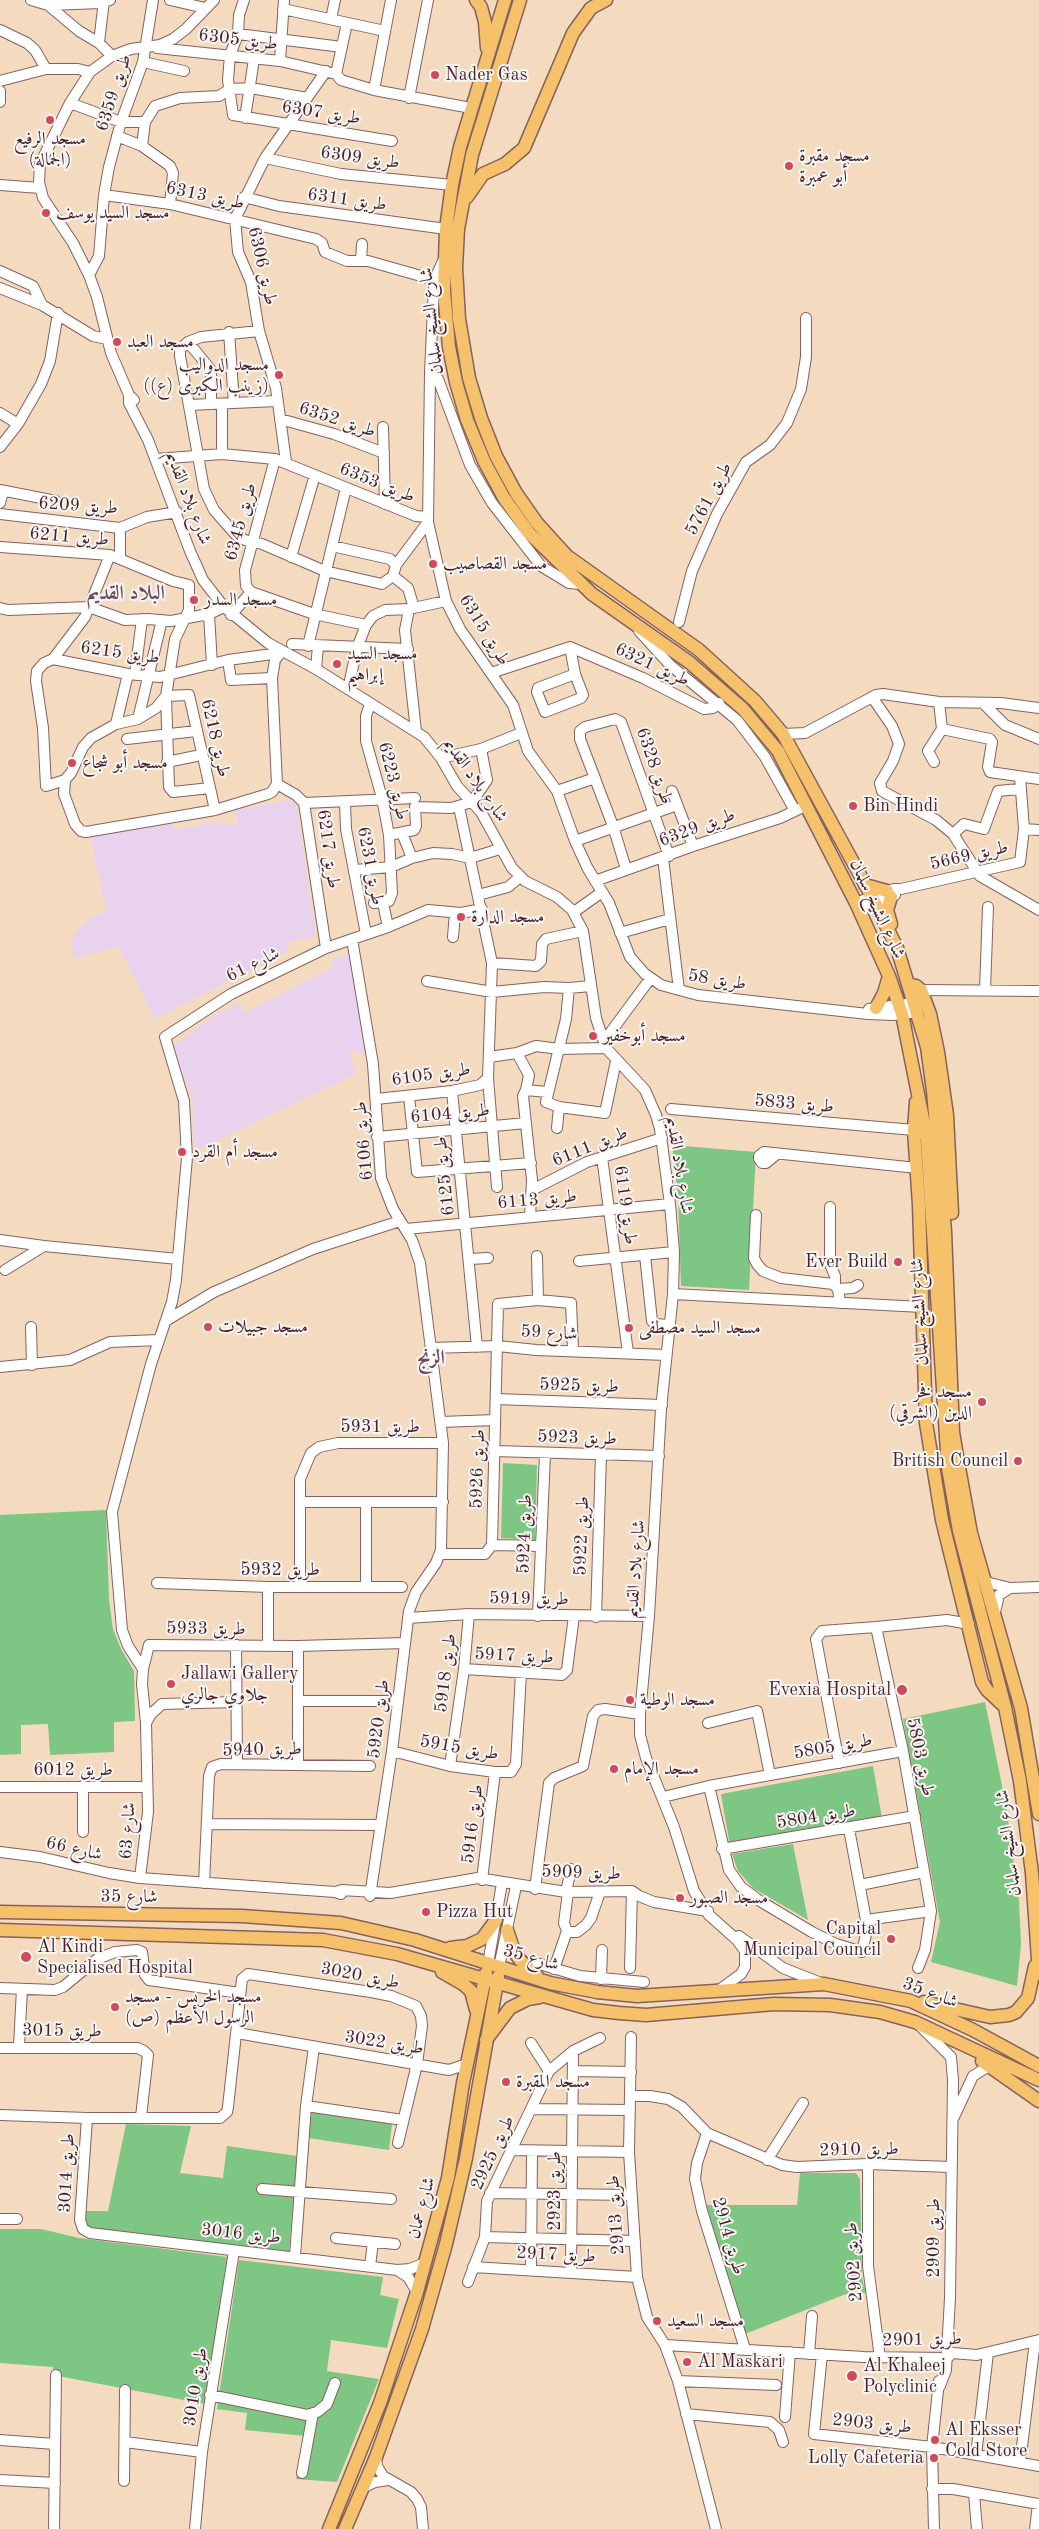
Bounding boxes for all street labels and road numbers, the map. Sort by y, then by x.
street label: طريق 6305 [197,24,279,56]
street label: طريق 6359 [91,52,137,134]
street label: طريق 6307 [280,96,362,130]
street label: طريق 6309 [319,142,401,174]
street label: طريق 6313 [164,177,246,215]
street label: طريق 6311 [306,184,388,216]
street label: طريق 6306 [243,225,281,307]
street label: شارع الشيخ سلمان [416,266,448,376]
street label: طريق 6352 [296,397,378,443]
street label: شارع بلاد القديم [160,448,216,548]
street label: طريق 6353 [336,458,418,508]
street label: طريق 5761 [681,459,737,539]
street label: طريق 6345 [220,481,262,563]
street label: طريق 6209 [37,492,119,520]
street label: طريق 6211 [28,523,110,551]
street label: طريق 6315 [454,590,514,670]
street label: طريق 6215 [79,637,161,669]
street label: طريق 6321 [611,638,693,692]
street label: طريق 6218 [196,697,234,779]
street label: طريق 6328 [631,725,677,807]
street label: شارع بلاد القديم [438,734,512,826]
street label: طريق 6223 [373,740,413,822]
street label: طريق 6329 [656,804,738,852]
street label: طريق 6217 [312,808,344,890]
street label: طريق 6231 [352,825,388,907]
street label: طريق 5669 [928,837,1010,875]
street label: شارع الشيخ سلمان [844,856,910,962]
street label: شارع 61 [223,943,283,987]
street label: طريق 58 [686,965,748,995]
street label: طريق 6105 [390,1059,472,1091]
street label: طريق 5833 [753,1090,835,1118]
street label: طريق 6106 [350,1100,378,1182]
street label: طريق 6104 [409,1100,491,1128]
street label: شارع بلاد القديم [661,1115,697,1215]
street label: طريق 6111 [549,1122,631,1172]
street label: طريق 6125 [430,1135,460,1217]
street label: طريق 6119 [609,1164,641,1246]
street label: طريق 6113 [496,1186,578,1214]
street label: شارع الشيخ سلمان [906,1258,934,1366]
street label: شارع 59 [520,1321,578,1345]
street label: طريق 5925 [539,1374,619,1398]
street label: طريق 5931 [340,1416,420,1438]
street label: طريق 5923 [537,1426,617,1450]
street label: طريق 5926 [466,1429,490,1509]
street label: طريق 5924 [513,1494,537,1574]
street label: طريق 5922 [570,1496,594,1576]
street label: شارع بلاد القديم [622,1519,650,1619]
street label: طريق 5932 [240,1559,320,1581]
street label: طريق 5919 [489,1588,569,1610]
street label: طريق 5933 [166,1618,246,1640]
street label: طريق 5918 [430,1632,462,1714]
street label: طريق 5917 [474,1643,554,1669]
street label: طريق 5920 [363,1678,395,1760]
street label: طريق 5803 [901,1716,939,1798]
street label: طريق 5805 [792,1729,874,1765]
street label: طريق 5915 [418,1730,500,1766]
street label: طريق 5940 [222,1739,302,1761]
street label: طريق 6012 [33,1759,113,1781]
street label: طريق 5916 [457,1783,489,1865]
street label: شارع الشيخ سلمان [992,1788,1026,1898]
street label: طريق 5804 [775,1800,857,1834]
street label: شارع 63 [115,1802,141,1860]
street label: شارع 66 [44,1832,104,1866]
street label: طريق 5909 [541,1861,621,1885]
street label: شارع 35 [100,1886,158,1908]
street label: شارع 35 [501,1940,561,1976]
street label: طريق 3020 [319,1958,401,1994]
street label: شارع 35 [899,1973,961,2013]
street label: طريق 3015 [22,2020,102,2042]
street label: طريق 3022 [343,2026,425,2060]
street label: طريق 2925 [466,2112,520,2194]
street label: طريق 3014 [54,2133,80,2213]
street label: طريق 2910 [819,2139,899,2161]
street label: طريق 2923 [544,2151,566,2231]
street label: طريق 2913 [602,2174,630,2256]
street label: شارع عمان [403,2175,441,2241]
street label: طريق 2914 [707,2195,749,2277]
street label: طريق 2909 [923,2198,945,2278]
street label: طريق 3016 [200,2219,282,2249]
street label: طريق 2902 [840,2221,868,2303]
street label: طريق 2917 [516,2242,596,2268]
street label: طريق 2901 [882,2329,962,2351]
street label: طريق 3010 [179,2346,213,2428]
street label: طريق 2903 [831,2409,913,2439]

